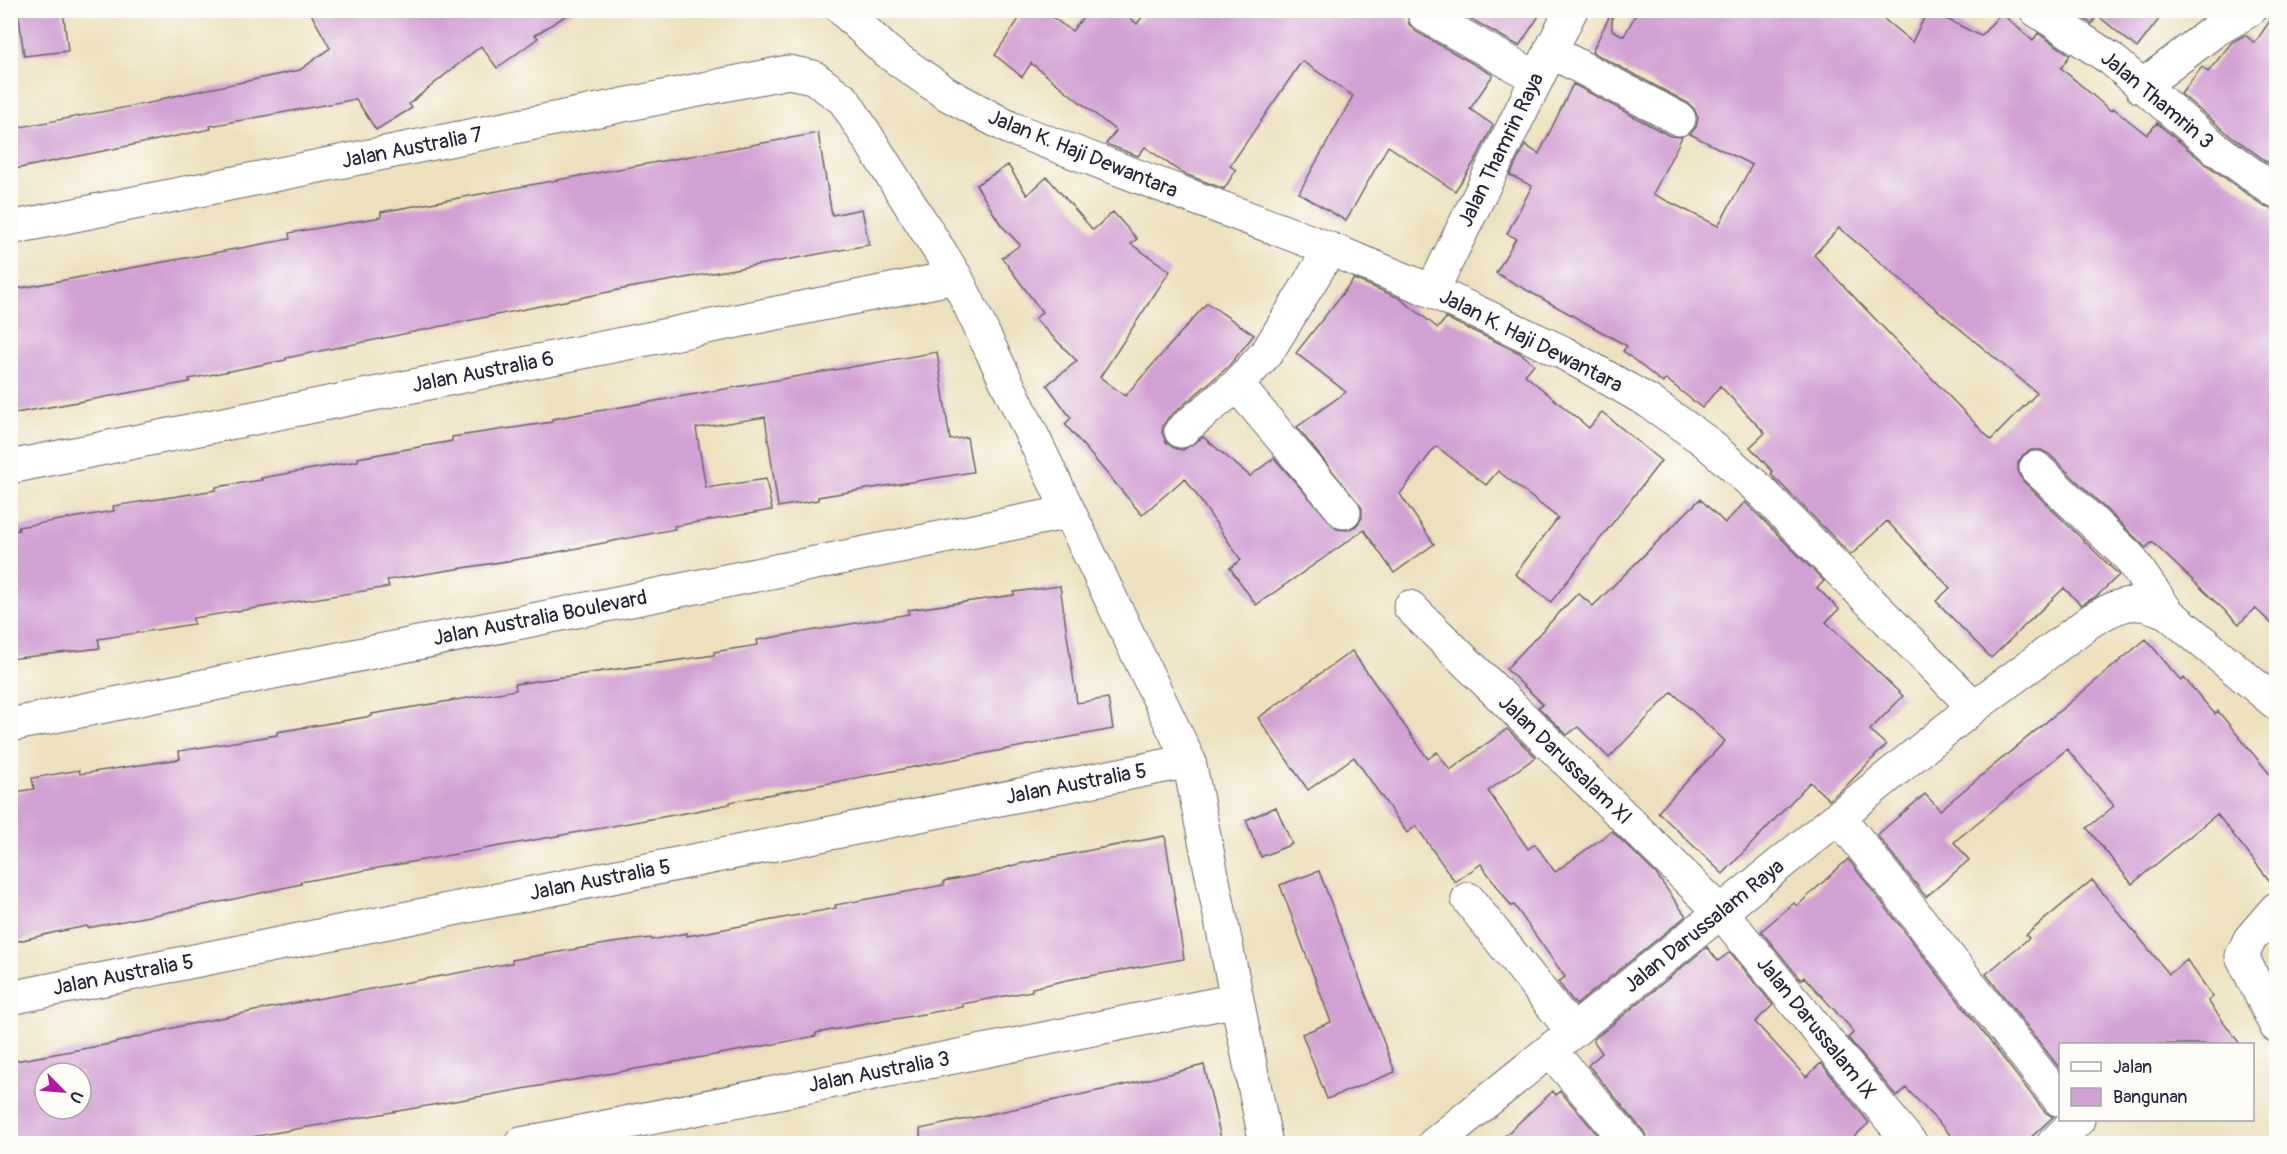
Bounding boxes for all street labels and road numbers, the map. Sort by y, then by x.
street label: Jalan Thamrin 3 [2095,45,2219,155]
street label: Jalan Thamrin Raya [1452,68,1550,232]
street label: Jalan K. Haji Dewantara [984,104,1182,204]
street label: Jalan Australia 7 [339,121,485,175]
street label: Jalan K. Haji Dewantara [1435,283,1627,399]
street label: Jalan Australia 6 [410,345,556,399]
street label: Jalan Australia Boulevard [431,584,649,652]
street label: Jalan Darussalam XI [1492,689,1638,831]
street label: Jalan Australia 5 [1003,757,1149,811]
street label: Jalan Australia 5 [527,853,673,907]
street label: Jalan Darussalam Raya [1618,853,1790,999]
street label: Jalan Australia 5 [50,948,196,1002]
street label: Jalan Darussalam IX [1750,951,1882,1105]
street label: Jalan Australia 3 [806,1045,952,1099]

